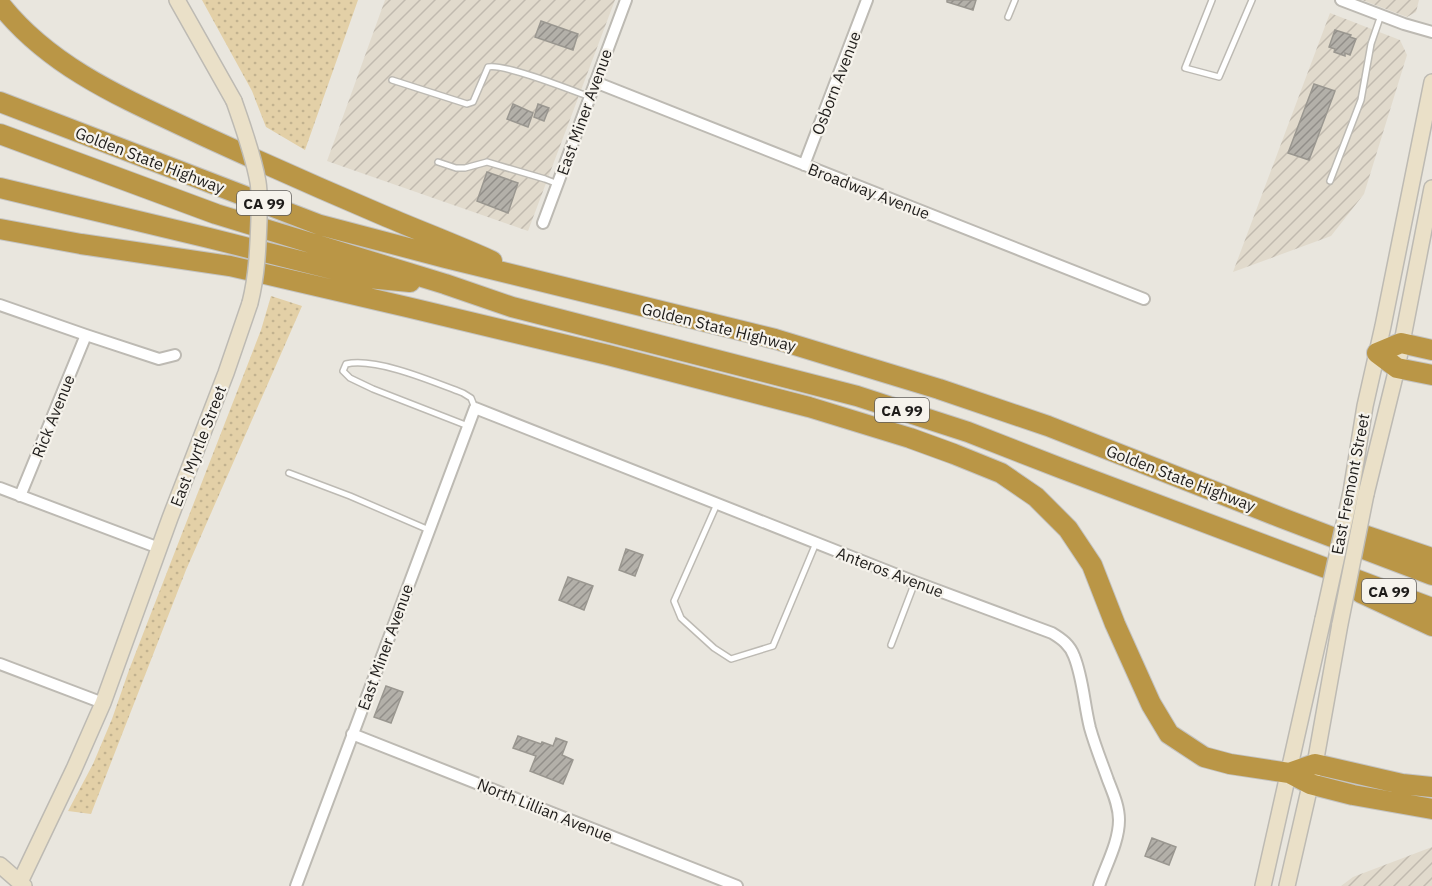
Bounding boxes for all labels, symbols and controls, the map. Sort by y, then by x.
street label: Osborn Avenue [807,28,865,138]
street label: East Miner Avenue [552,46,616,178]
street label: Golden State Highway [73,122,227,198]
street label: Broadway Avenue [805,159,933,223]
road number: CA 99 [237,191,291,215]
street label: Golden State Highway [640,298,798,356]
street label: Rick Avenue [27,371,79,461]
street label: East Myrtle Street [166,383,230,509]
road number: CA 99 [875,398,929,422]
street label: East Fremont Street [1326,412,1374,556]
street label: Golden State Highway [1104,440,1258,516]
street label: Anteros Avenue [833,542,947,602]
road number: CA 99 [1362,579,1416,603]
street label: East Miner Avenue [353,581,417,713]
street label: North Lillian Avenue [474,774,616,846]

